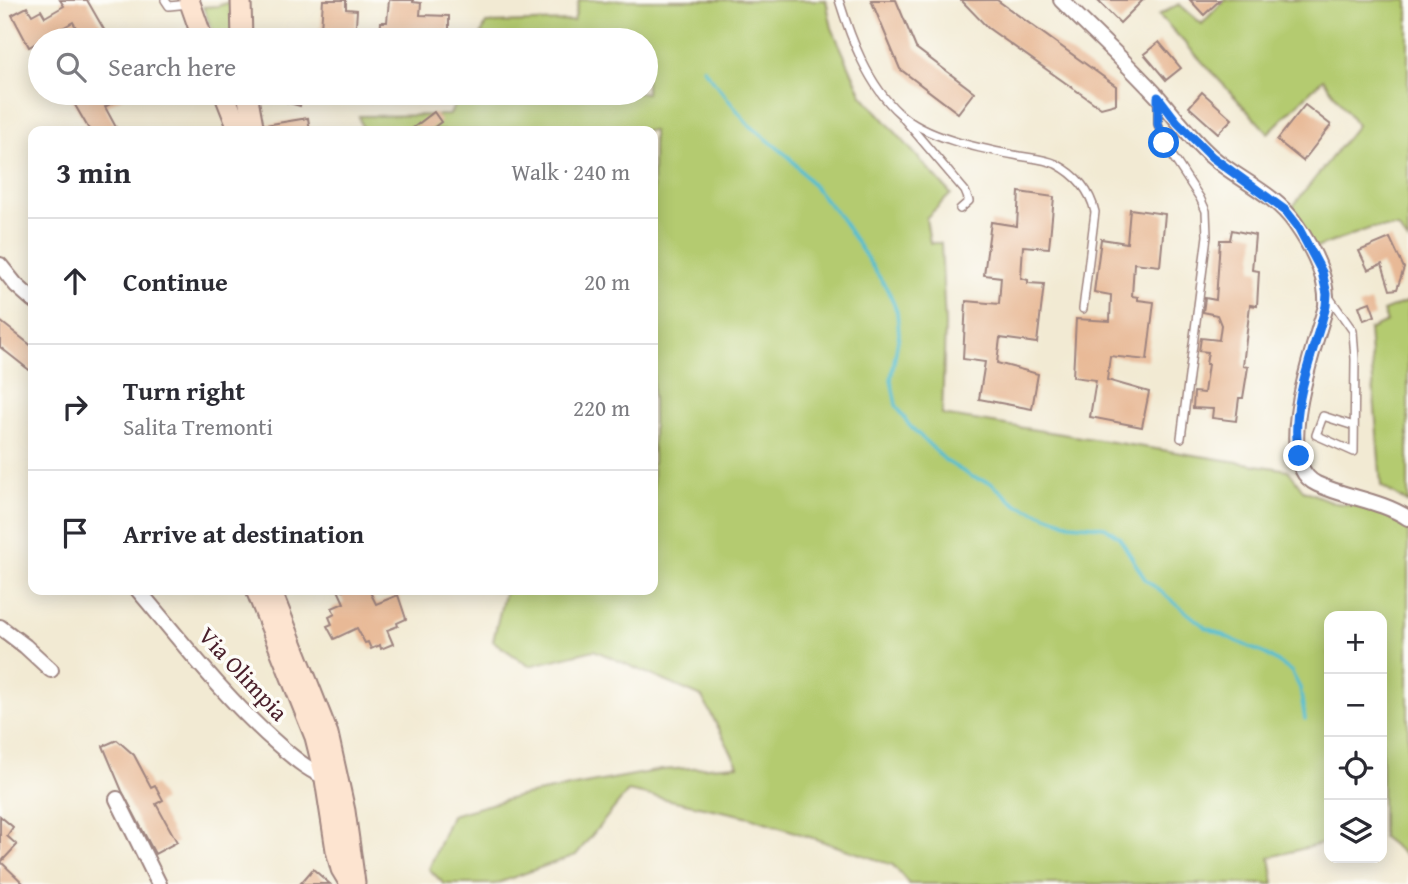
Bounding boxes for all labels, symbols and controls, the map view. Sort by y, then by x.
search box [28,28,658,105]
text: Search here [108,47,236,86]
icon: search [52,48,90,86]
route start [1148,127,1179,158]
text: 3 min [56,150,131,194]
text: Walk · 240 m [511,155,630,188]
icon: ahead [56,262,94,300]
text: Continue [123,262,228,301]
text: 20 m [584,265,630,298]
text: Turn right [123,371,245,410]
icon: right [56,388,94,426]
text: 220 m [573,391,630,424]
text: Salita Tremonti [123,410,273,443]
route end [1283,440,1314,471]
icon: arrive [56,514,94,552]
text: Arrive at destination [123,514,364,553]
map controls [1324,611,1387,863]
button: + [1324,611,1387,674]
street label: Via Olimpia [190,619,297,729]
button: − [1324,674,1387,737]
button: locate [1324,737,1387,800]
button: layers [1324,800,1387,863]

